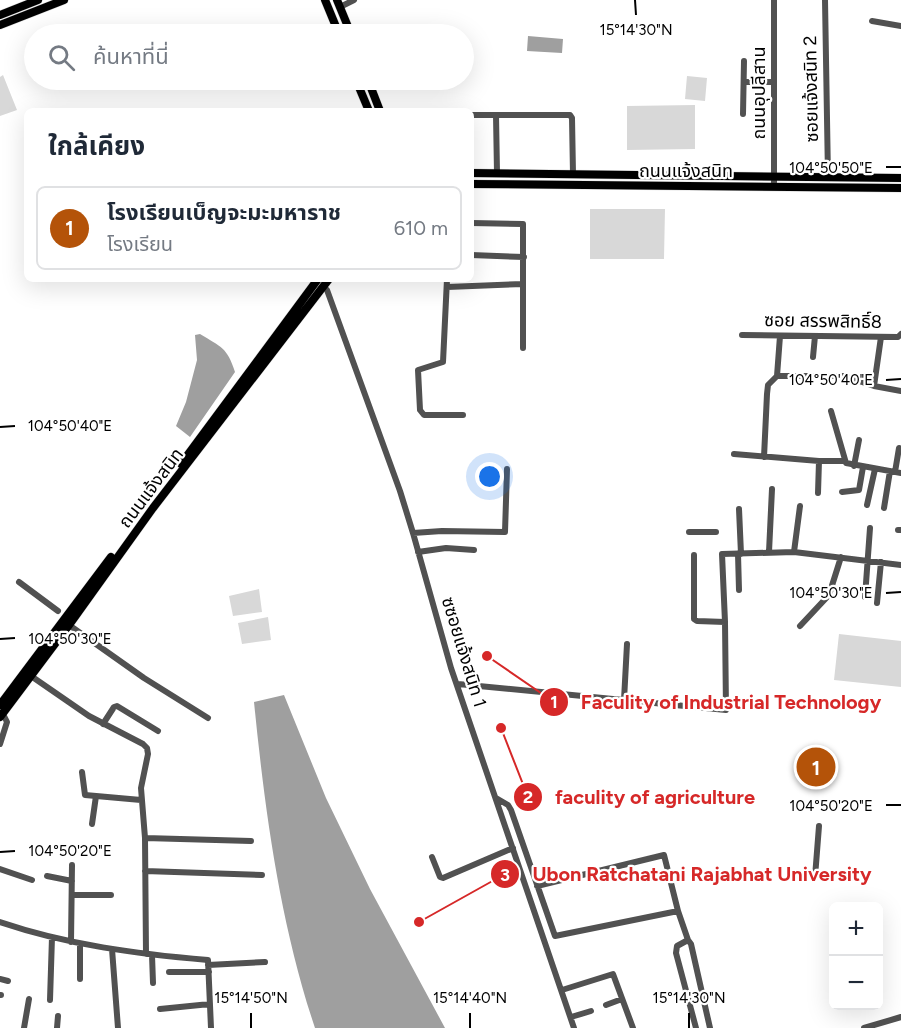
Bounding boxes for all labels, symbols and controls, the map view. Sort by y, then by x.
text: 15°14'30"N [599,21,673,39]
search box [24,24,474,90]
street label: ซอยแจ้งสนิท 2 [799,35,823,143]
icon: search [45,41,78,74]
text: ค้นหาที่นี่ [93,43,169,70]
street label: ถนนอุปลีสาน [748,46,770,140]
text: ใกล้เคียง [48,130,145,162]
text: 104°50'50"E [789,159,873,177]
street label: ถนนแจ้งสนิท [639,160,733,182]
text: โรงเรียนเบ็ญจะมะมหาราช [107,199,341,226]
text: 1 [65,216,74,240]
text: 610 m [394,216,448,240]
text: โรงเรียน [107,232,173,256]
street label: ซอย สรรพสิทธิ์8 [764,309,882,333]
text: 104°50'40"E [789,371,873,389]
text: 104°50'40"E [28,417,112,435]
street label: ถนนแจ้งสนิท [114,444,188,532]
your location [475,462,504,491]
text: 104°50'30"E [789,584,873,602]
street label: ซซอยแจ้งสนิท 1 [437,594,491,710]
text: 104°50'30"E [28,630,112,648]
callout: Faculity of Industrial Technology [539,683,893,721]
text: Faculity of Industrial Technology [581,690,882,714]
text: 1 [550,691,558,713]
pin: 1 [796,744,836,789]
callout: faculity of agriculture [513,778,767,816]
text: faculity of agriculture [555,785,755,809]
text: 2 [523,786,533,808]
text: 104°50'20"E [789,797,873,815]
text: 104°50'20"E [28,842,112,860]
callout: Ubon Ratchatani Rajabhat University [490,855,883,893]
text: Ubon Ratchatani Rajabhat University [532,862,872,886]
text: 3 [500,864,510,886]
map controls [829,902,883,1010]
button: + [829,902,883,956]
button: − [829,956,883,1010]
text: 15°14'50"N [214,989,288,1007]
text: 15°14'40"N [433,989,507,1007]
text: 15°14'30"N [652,989,726,1007]

